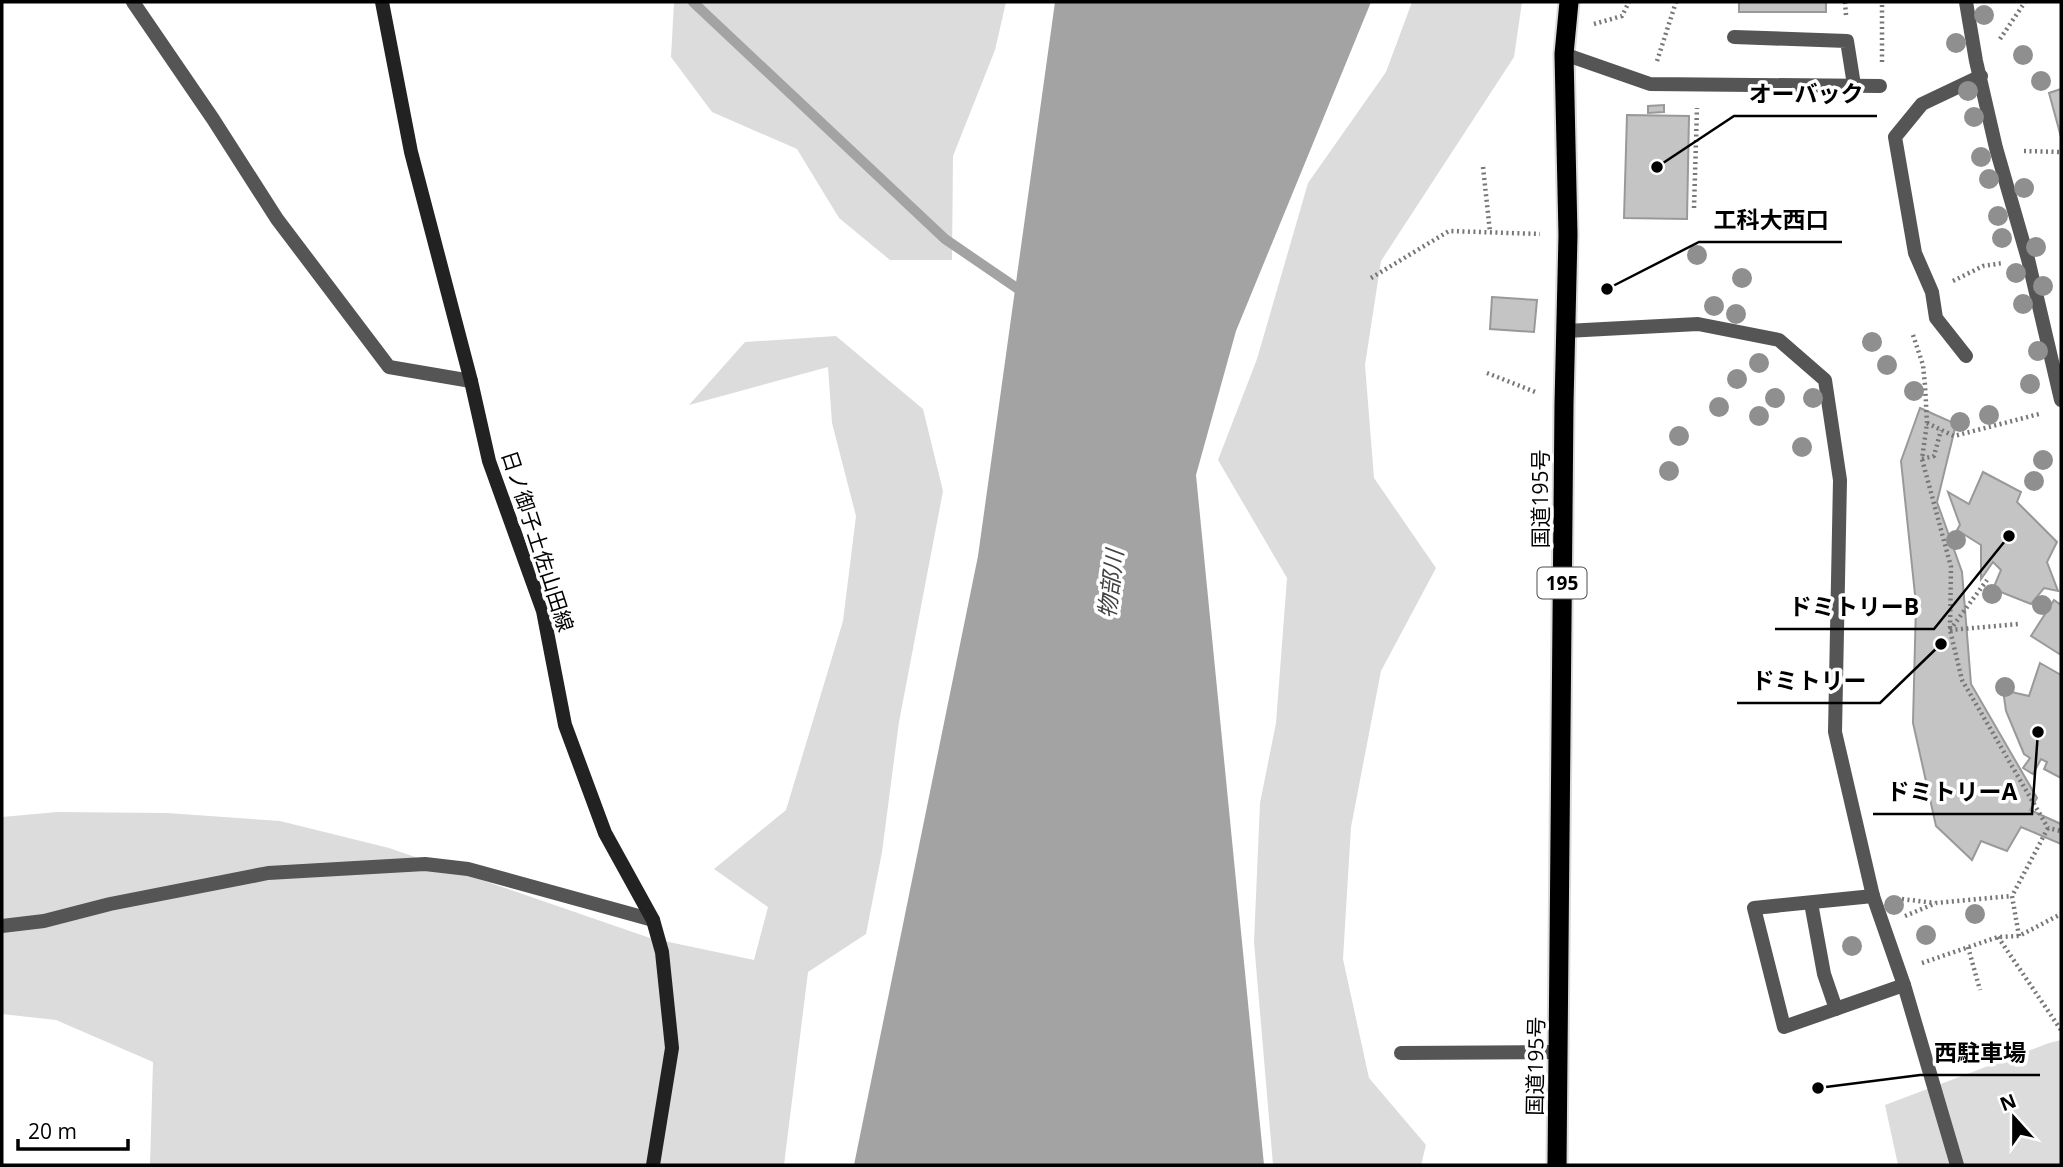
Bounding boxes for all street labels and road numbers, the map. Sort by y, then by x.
street label: 日ノ御子土佐山田線 [495,447,581,635]
street label: 国道195号 [1526,449,1554,549]
road number: 195 [1538,568,1586,598]
street label: 国道195号 [1520,1016,1550,1116]

